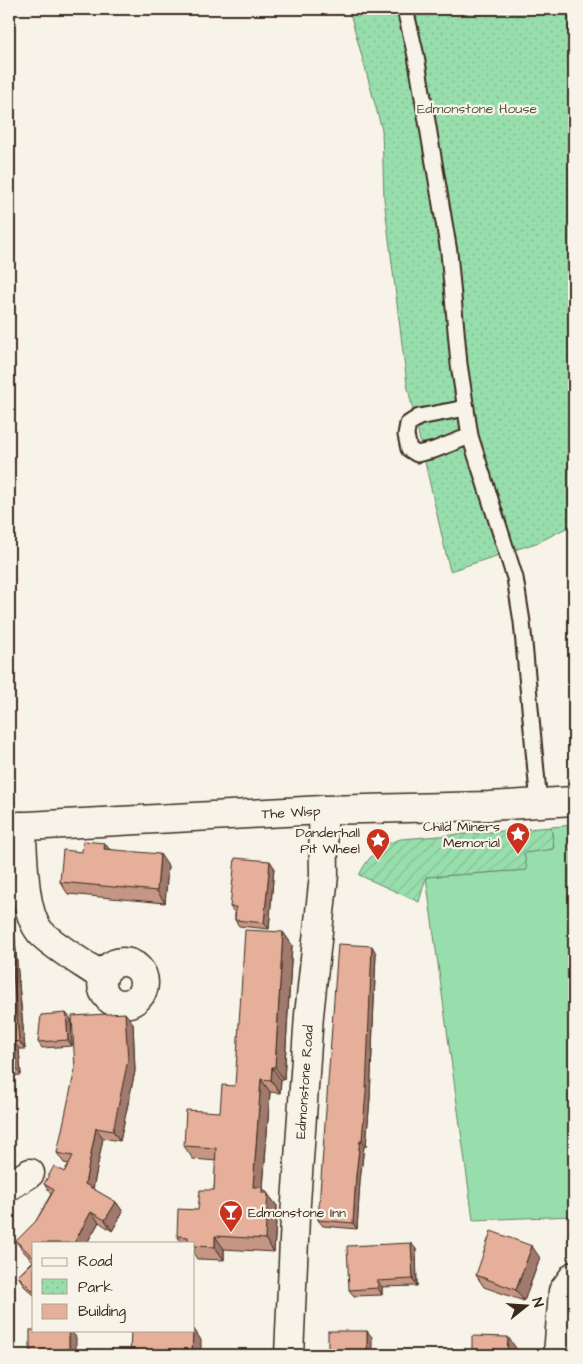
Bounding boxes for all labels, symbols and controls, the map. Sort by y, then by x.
park label: Edmonstone House [417,99,537,119]
street label: The Wisp [261,801,321,825]
place label: Child Miners Memorial [423,817,500,853]
place icon: Child Miners Memorial [505,821,531,855]
place label: Danderhall Pit Wheel [296,823,360,859]
place icon: Danderhall Pit Wheel [365,827,391,861]
street label: Edmonstone Road [291,1024,319,1140]
bar icon: Edmonstone Inn [218,1199,244,1233]
place label: Edmonstone Inn [248,1203,346,1223]
legend [32,1242,195,1332]
text: Road [78,1251,113,1272]
text: Park [78,1277,113,1298]
north arrow [500,1282,550,1332]
text: N [527,1295,548,1310]
text: Building [78,1301,126,1323]

